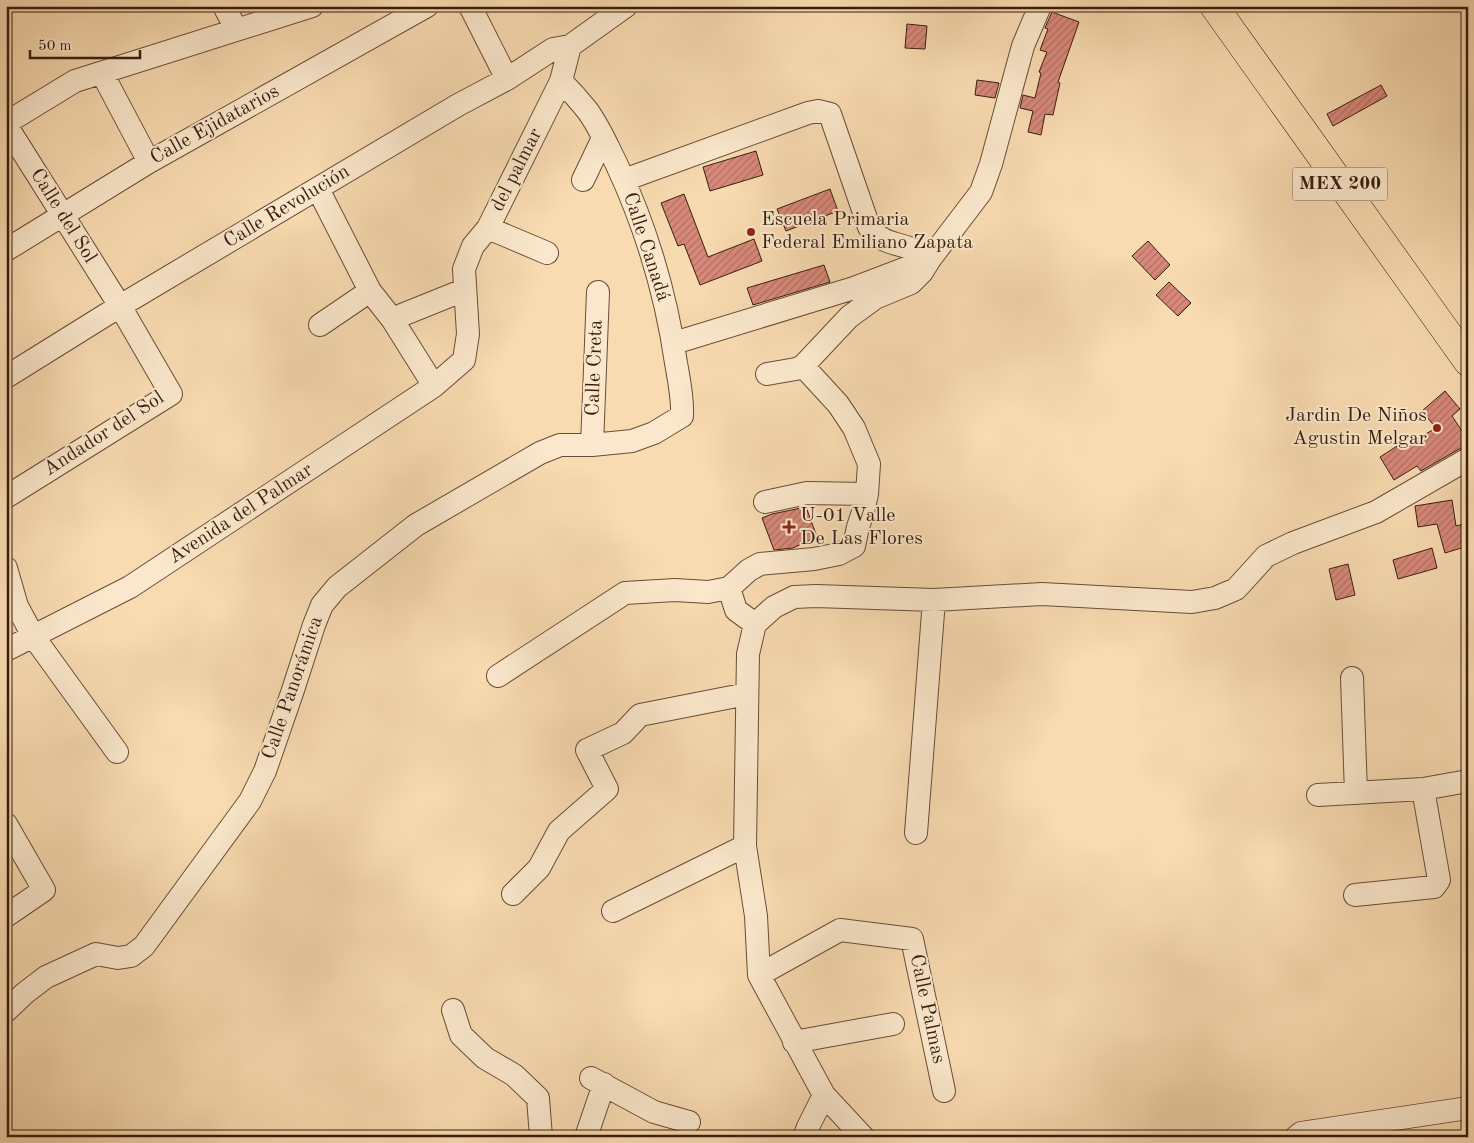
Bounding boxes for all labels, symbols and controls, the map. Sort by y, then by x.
scale bar [30,28,140,60]
text: 50 m [38,39,72,54]
street label: Calle Ejidatarios [147,81,283,169]
street label: del palmar [488,125,546,215]
street label: Calle Revolución [221,162,354,252]
street label: Calle del Sol [26,165,100,267]
road number: MEX 200 [1292,168,1388,200]
street label: Calle Canadá [619,190,673,304]
place label: Escuela Primaria Federal Emiliano Zapata [761,210,973,253]
marker: Escuela Primaria Federal Emiliano Zapata [745,226,757,238]
street label: Calle Creta [583,319,607,417]
street label: Andador del Sol [40,388,168,480]
place label: Jardin De Niños Agustin Melgar [1285,406,1427,449]
marker: Jardin De Niños Agustin Melgar [1431,422,1443,434]
street label: Avenida del Palmar [165,460,317,568]
place label: U-01 Valle De Las Flores [800,506,923,549]
marker: U-01 Valle De Las Flores [782,520,796,534]
street label: Calle Panorámica [259,614,327,762]
street label: Calle Palmas [906,952,948,1066]

